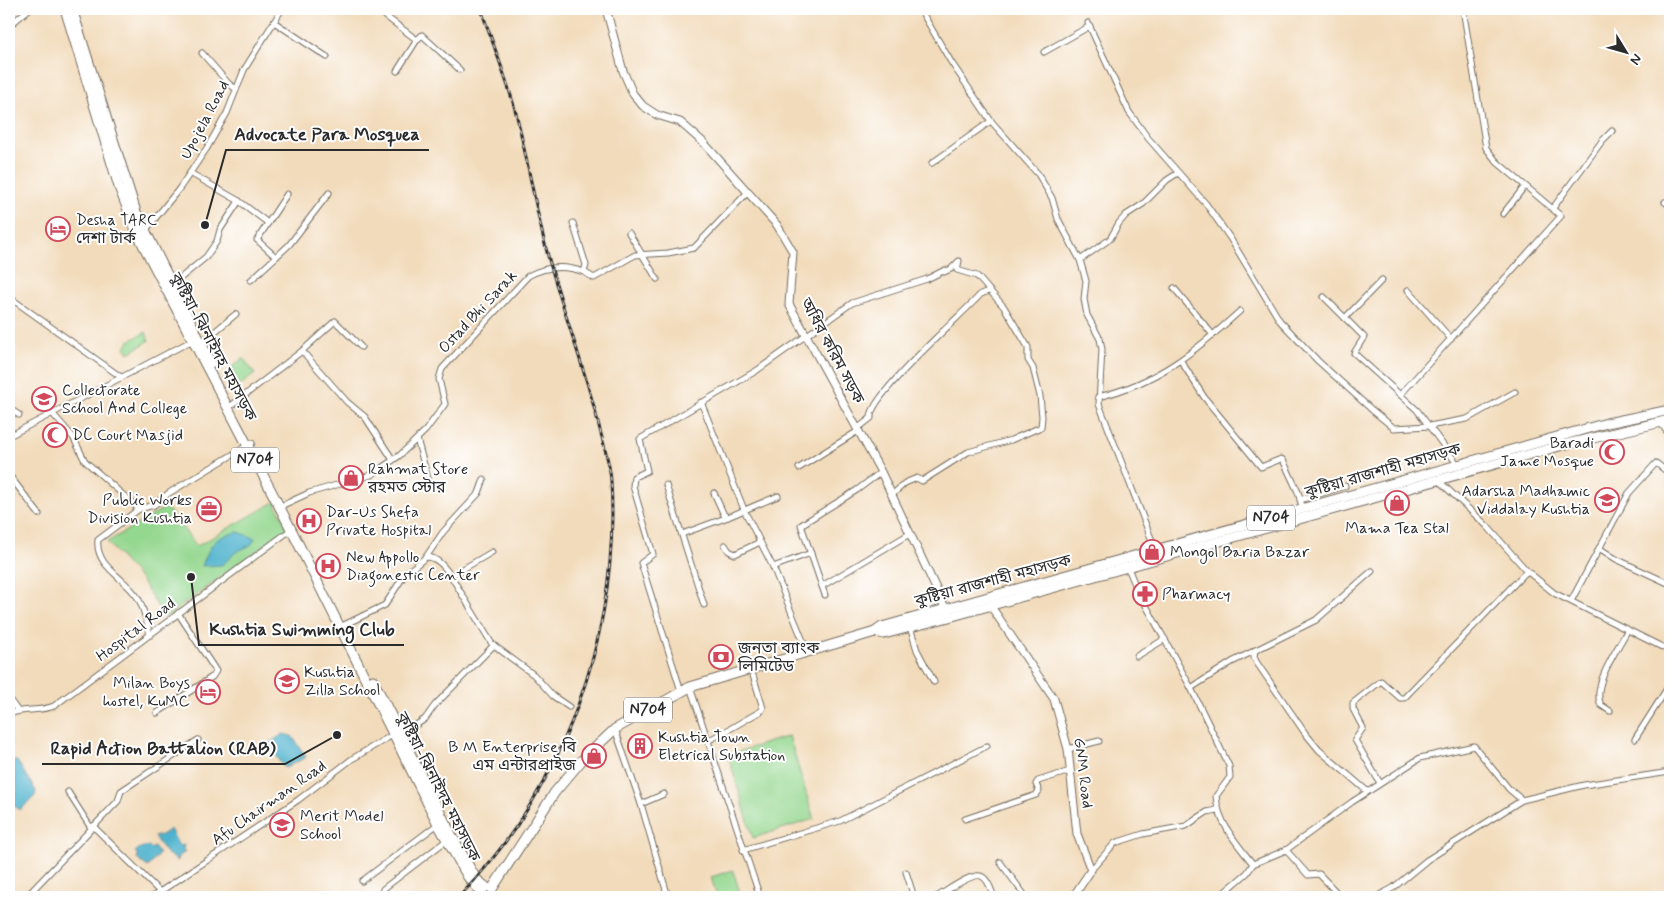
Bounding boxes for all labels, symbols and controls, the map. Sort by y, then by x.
north arrow [1602,28,1652,78]
text: N [1626,50,1646,68]
street label: Upojela Road [175,77,235,163]
callout: Advocate Para Mosquea [226,117,429,150]
text: Advocate Para Mosquea [234,123,420,147]
place label: Desha TARC দেশা টার্ক [76,210,157,249]
hotel icon: Desha TARC দেশা টার্ক [45,216,71,242]
street label: Ostad Bhi Sarak [434,266,522,358]
street label: কুষ্টিয়া-ঝিনাইদহ মহাসড়ক [164,268,262,426]
street label: অধির করিম সড়ক [795,294,869,409]
place label: Collectorate School And College [62,380,188,419]
school or university icon: Collectorate School And College [31,386,57,412]
mosque icon: DC Court Masjid [42,422,68,448]
place label: DC Court Masjid [72,425,183,446]
place label: Baradi Jame Mosque [1500,433,1594,472]
street label: কুষ্টিয়া রাজশাহী মহাসড়ক [1302,438,1464,504]
mosque icon: Baradi Jame Mosque [1599,439,1625,465]
road number: N704 [231,448,279,472]
place label: Rahmat Store রহমত স্টোর [367,459,468,498]
shop icon: Rahmat Store রহমত স্টোর [338,465,364,491]
place label: Adarsha Madhamic Viddalay Kushtia [1461,481,1590,520]
school or university icon: Adarsha Madhamic Viddalay Kushtia [1594,487,1620,513]
place label: Public Works Division Kushtia [87,490,192,529]
shop icon: Mama Tea Stal [1384,490,1410,516]
office icon: Public Works Division Kushtia [196,496,222,522]
place label: Dar-Us Shefa Private Hospital [326,502,431,541]
road number: N704 [1247,506,1295,530]
hospital icon: Dar-Us Shefa Private Hospital [296,508,322,534]
place label: Mama Tea Stal [1345,518,1449,539]
shop icon: Mongol Baria Bazar [1139,539,1165,565]
place label: Mongol Baria Bazar [1170,542,1310,564]
place label: New Appollo Diagonestic Center [346,547,480,587]
street label: কুষ্টিয়া রাজশাহী মহাসড়ক [912,550,1075,612]
hospital icon: New Appollo Diagonestic Center [315,553,341,579]
pharmacy icon: Pharmacy [1132,581,1158,607]
place label: Pharmacy [1162,584,1230,605]
street label: Hospital Road [92,593,180,667]
callout: Kushtia Swimming Club [199,612,404,645]
text: Kushtia Swimming Club [209,618,395,644]
place label: জনতা ব্যাংক লিমিটেড [737,638,820,677]
bank icon: জনতা ব্যাংক লিমিটেড [708,644,734,670]
place label: Kushtia Zilla School [304,662,380,701]
school or university icon: Kushtia Zilla School [274,668,300,694]
place label: Milan Boys hostel, KuMC [103,673,190,712]
hotel icon: Milan Boys hostel, KuMC [195,679,221,705]
road number: N704 [624,698,672,722]
street label: কুষ্টিয়া-ঝিনাইদহ মহাসড়ক [391,708,485,866]
place label: Kushtia Town Eletrical Substation [658,727,785,766]
callout: Rapid Action Battalion (RAB) [42,731,285,764]
building icon: Kushtia Town Eletrical Substation [627,733,653,759]
street label: GNM Road [1068,736,1098,810]
text: Rapid Action Battalion (RAB) [50,737,276,761]
place label: B M Enterprise বি এম এন্টারপ্রাইজ [448,737,576,776]
shop icon: B M Enterprise বি এম এন্টারপ্রাইজ [581,743,607,769]
street label: Afu Chairman Road [208,756,330,850]
place label: Merit Model School [300,806,383,845]
school or university icon: Merit Model School [269,812,295,838]

